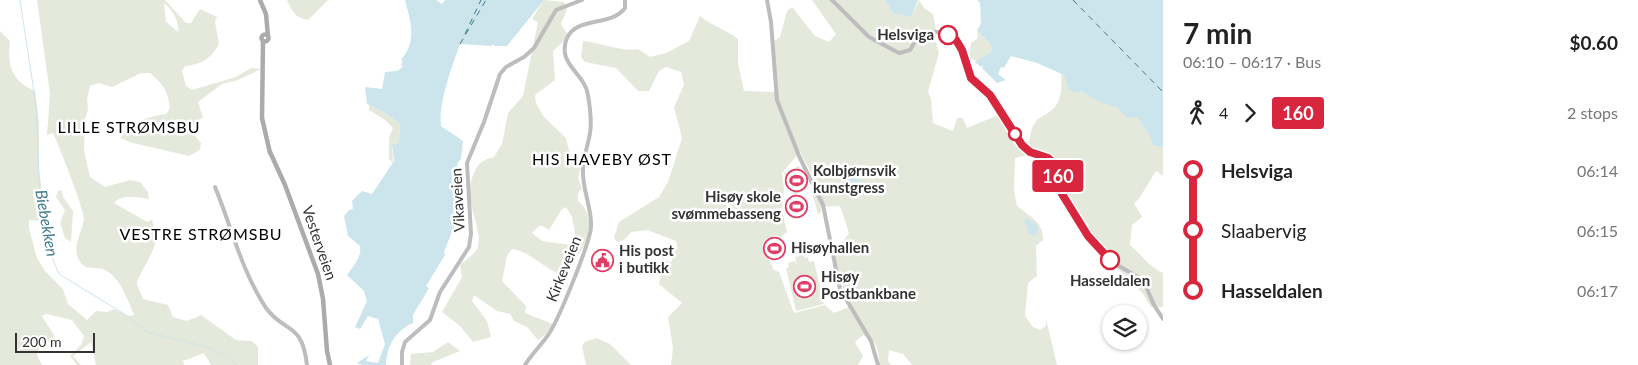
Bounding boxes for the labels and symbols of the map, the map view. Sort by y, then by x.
place label: Helsviga [877,25,934,43]
marker: Helsviga [938,25,958,45]
district label: LILLE STRØMSBU [58,117,200,136]
unlabelled marker [1008,127,1022,141]
district label: HIS HAVEBY ØST [532,149,672,168]
line badge: 160 [1029,160,1087,192]
place label: Kolbjørnsvik kunstgress [813,161,897,196]
street label: Vikaveien [446,168,468,232]
sports icon: Kolbjørnsvik kunstgress [785,168,809,192]
place label: Hisøy skole svømmebasseng [671,187,781,222]
water label: Biebekken [32,188,63,258]
sports icon: Hisøy skole svømmebasseng [785,194,809,218]
street label: Vesterveien [299,203,341,282]
district label: VESTRE STRØMSBU [119,224,283,243]
street label: Kirkeveien [542,233,584,304]
sports icon: Hisøyhallen [763,236,787,260]
place label: Hisøyhallen [791,238,869,256]
place label: His post i butikk [619,241,674,276]
public building icon: His post i butikk [591,248,615,272]
marker: Hasseldalen [1100,250,1120,270]
place label: Hisøy Postbankbane [821,267,916,302]
place label: Hasseldalen [1070,271,1150,289]
sports icon: Hisøy Postbankbane [793,274,817,298]
scale bar [15,330,95,353]

